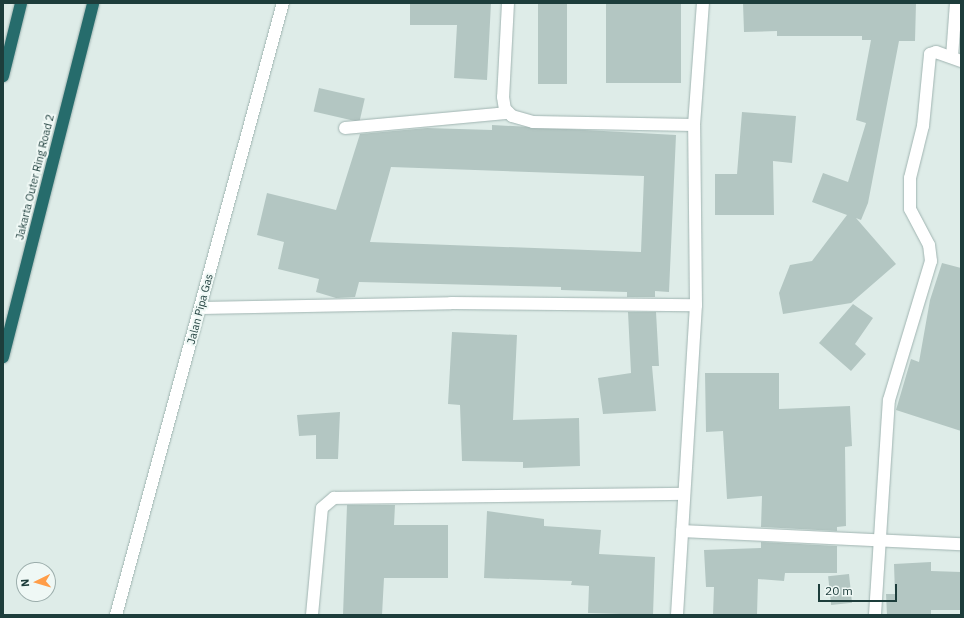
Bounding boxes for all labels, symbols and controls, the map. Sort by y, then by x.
street label: Jakarta Outer Ring Road 2 [13,113,57,241]
street label: Jalan Pipa Gas [184,272,216,346]
north arrow [16,562,56,602]
scale bar [820,576,899,602]
text: N [18,578,32,588]
text: 20 m [825,583,853,598]

